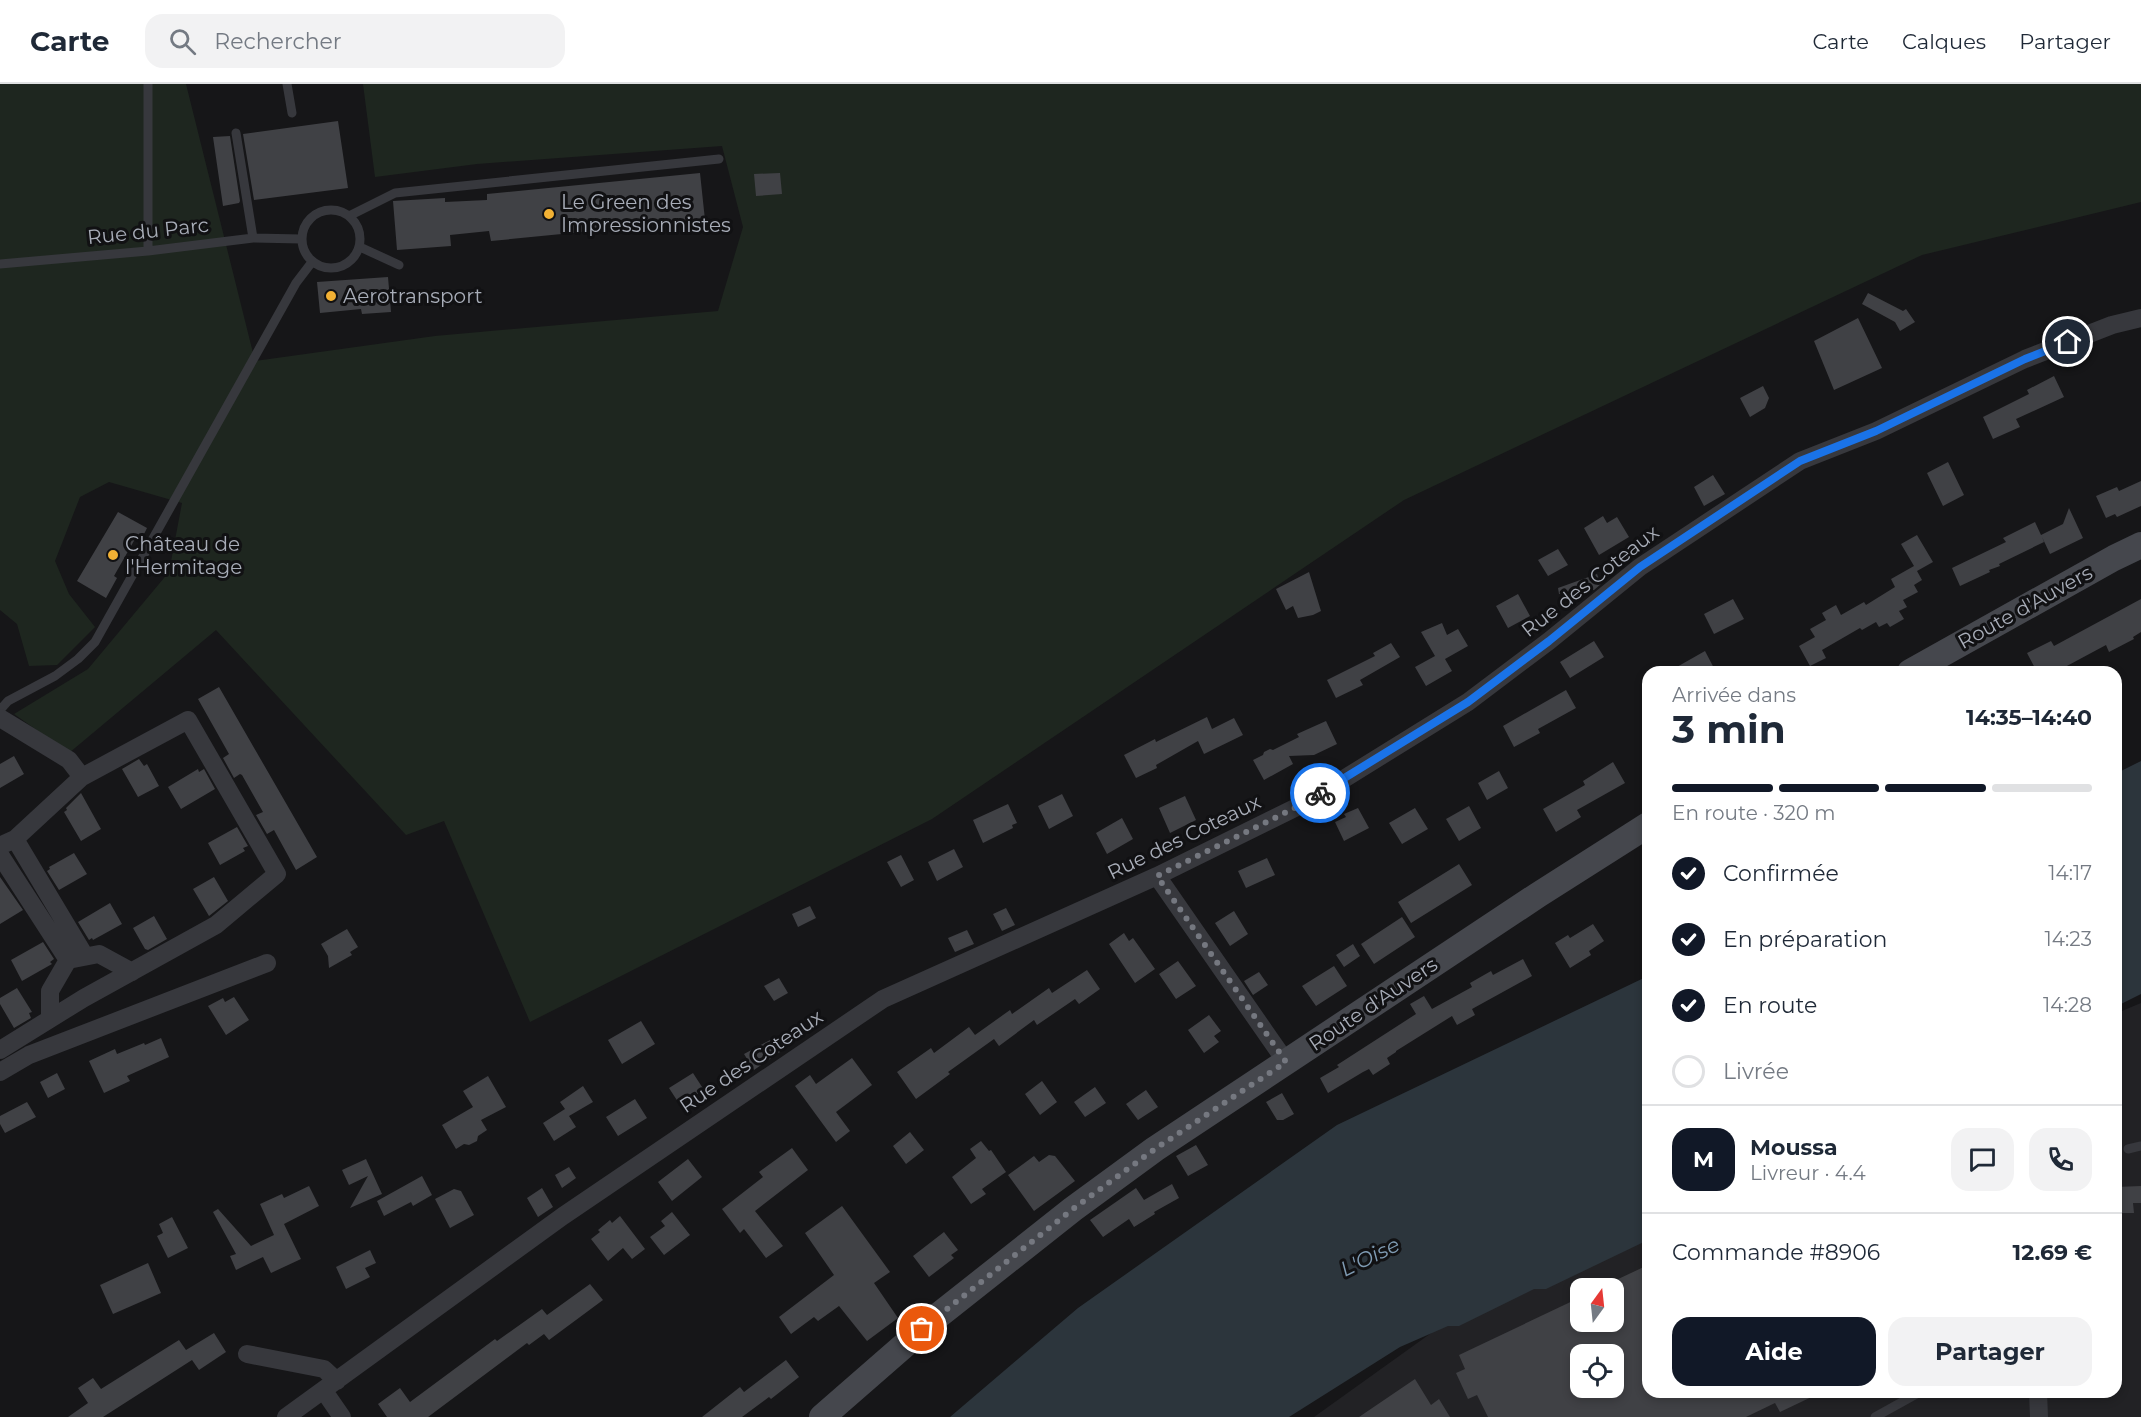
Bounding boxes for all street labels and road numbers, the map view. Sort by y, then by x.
street label: Rue du Parc [86,213,210,249]
street label: Rue des Coteaux [1517,520,1664,642]
street label: Route d'Auvers [1954,560,2097,654]
street label: Rue des Coteaux [1103,789,1265,885]
street label: Route d'Auvers [1304,952,1442,1056]
street label: Rue des Coteaux [675,1004,827,1118]

